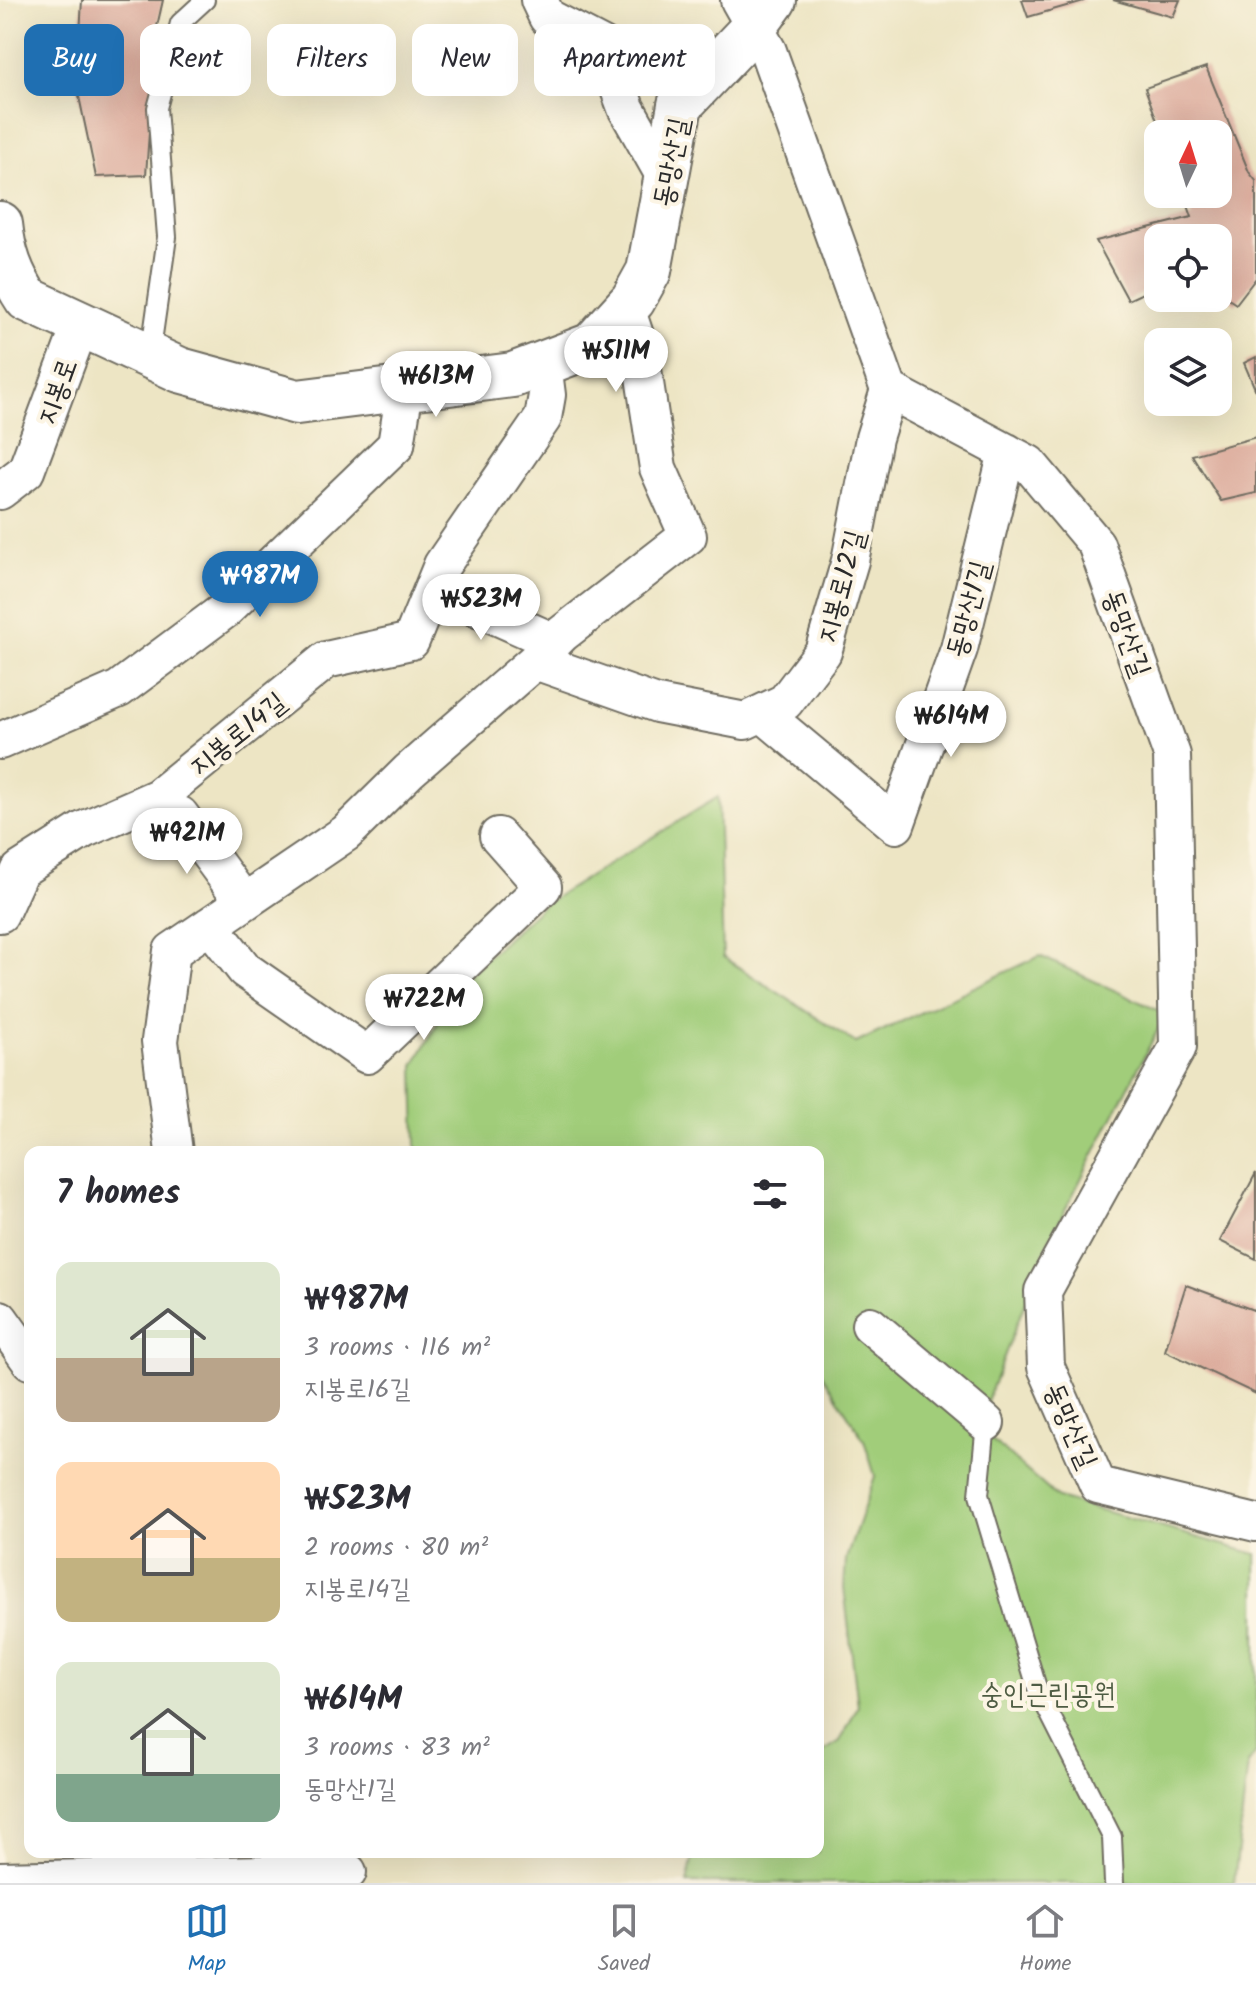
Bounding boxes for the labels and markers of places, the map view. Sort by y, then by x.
pin: ₩511M [560,326,672,394]
pin: ₩613M [380,351,492,419]
pin: ₩987M [204,551,316,619]
pin: ₩523M [425,574,537,642]
pin: ₩614M [895,691,1007,759]
pin: ₩921M [131,808,243,876]
pin: ₩722M [368,974,480,1042]

